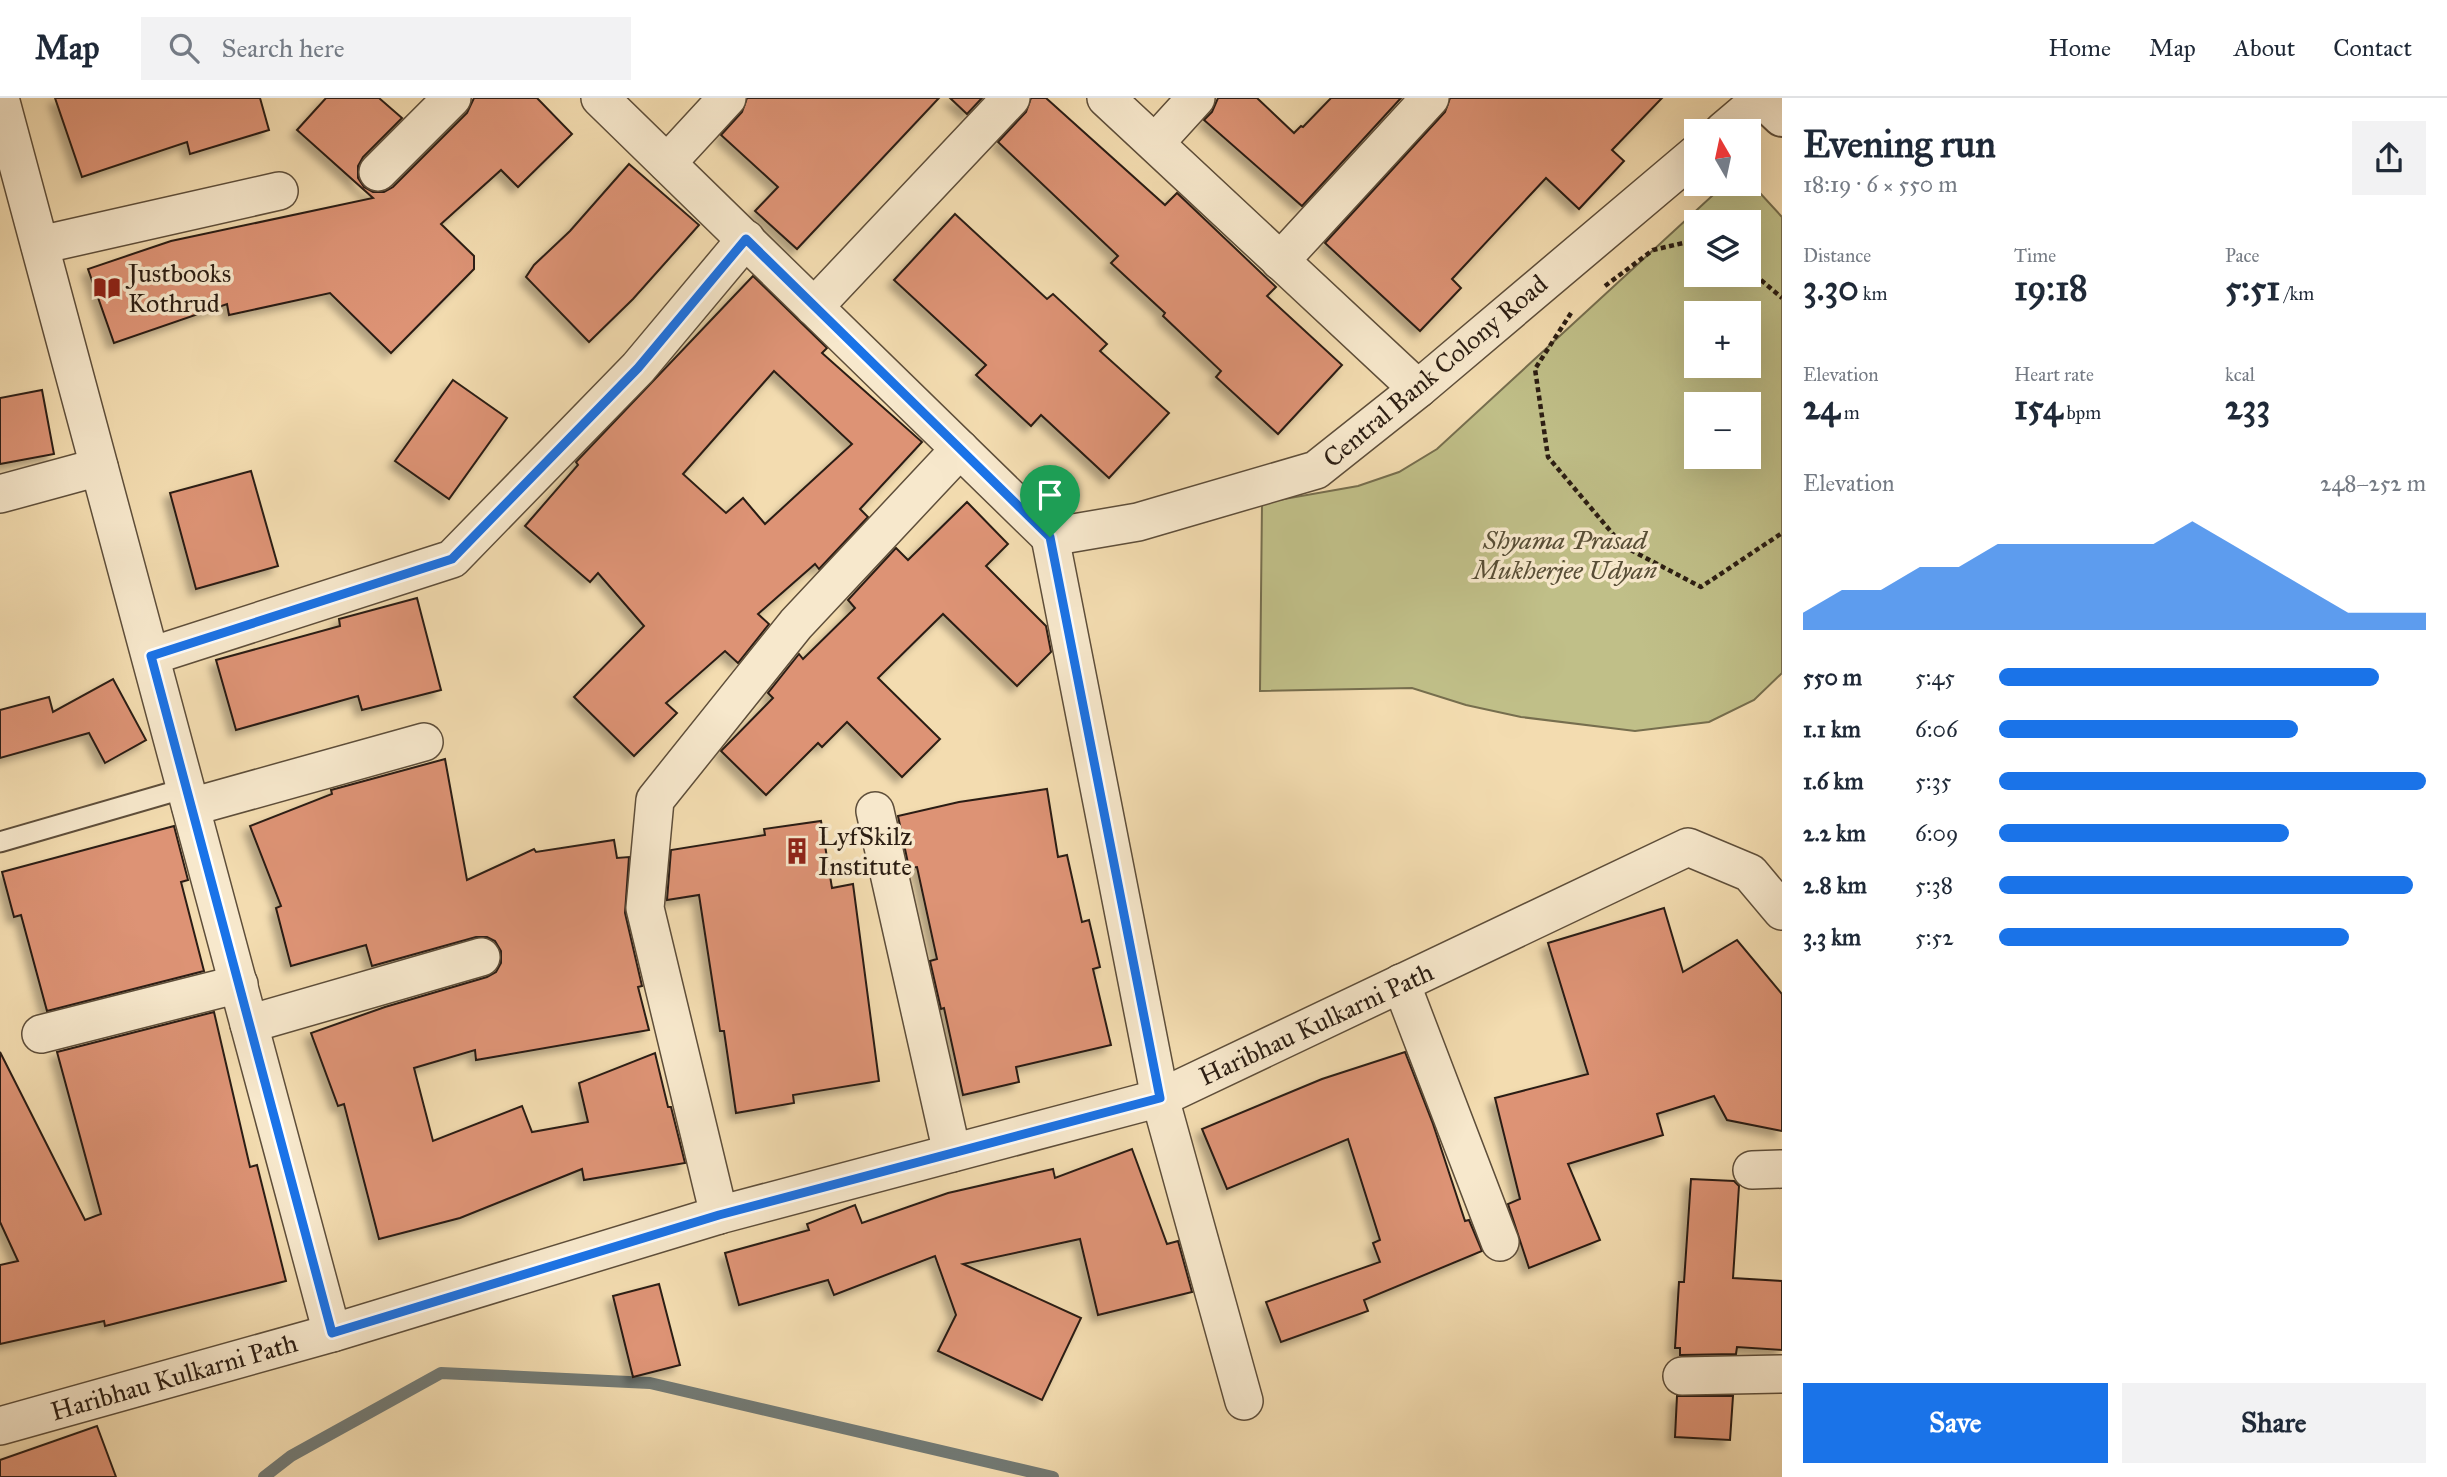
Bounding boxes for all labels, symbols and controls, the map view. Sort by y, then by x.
search box [141,17,631,80]
text: Map [35,28,99,68]
icon: search [165,29,203,67]
text: Search here [221,32,345,64]
text: Home [2048,33,2111,63]
text: Map [2149,33,2196,63]
text: About [2234,33,2295,63]
text: Contact [2333,33,2412,63]
north arrow [1684,119,1760,196]
map controls [1684,119,1761,469]
text: Evening run [1803,121,1996,167]
button: share [2352,121,2426,195]
text: 18:19 · 6 × 550 m [1803,170,1958,198]
button: layers [1684,210,1761,287]
text: Distance [1803,244,1871,267]
text: Time [2014,244,2056,267]
text: Pace [2225,244,2259,267]
place label: Justbooks Kothrud [125,257,231,319]
text: 3.30 [1803,267,1859,310]
text: 19:18 [2014,267,2088,310]
text: 5:51 [2225,267,2280,310]
street label: Central Bank Colony Road [1316,268,1554,474]
library icon: Justbooks Kothrud [92,273,122,303]
text: km [1859,282,1888,305]
text: /km [2280,282,2314,305]
button: + [1684,301,1761,378]
text: Elevation [1803,363,1878,386]
text: Heart rate [2014,363,2094,386]
text: kcal [2225,363,2255,386]
text: 24 [1803,386,1840,429]
text: 154 [2014,386,2062,429]
text: 233 [2225,386,2270,429]
button: − [1684,392,1761,469]
text: m [1840,401,1860,424]
text: bpm [2062,401,2101,424]
pin [1020,465,1080,537]
text: Elevation [1803,469,1894,497]
text: 248–252 m [2320,469,2426,497]
icon: arrive [1031,476,1069,514]
park label: Shyama Prasad Mukherjee Udyan [1470,524,1657,586]
text: 550 m [1803,663,1862,691]
text: 5:45 [1915,663,1955,691]
text: 1.1 km [1803,715,1861,743]
text: 6:06 [1915,715,1958,743]
text: 1.6 km [1803,767,1864,795]
text: 5:35 [1915,767,1951,795]
text: 2.2 km [1803,819,1866,847]
text: 6:09 [1915,819,1958,847]
place label: LyfSkilz Institute [818,820,912,882]
building icon: LyfSkilz Institute [782,836,812,866]
text: 2.8 km [1803,871,1867,899]
text: 5:38 [1915,871,1953,899]
text: 3.3 km [1803,923,1861,951]
text: 5:52 [1915,923,1954,951]
street label: Haribhau Kulkarni Path [1194,955,1439,1092]
street label: Haribhau Kulkarni Path [47,1326,302,1428]
button: Save [1803,1383,2108,1463]
button: Share [2122,1383,2426,1463]

